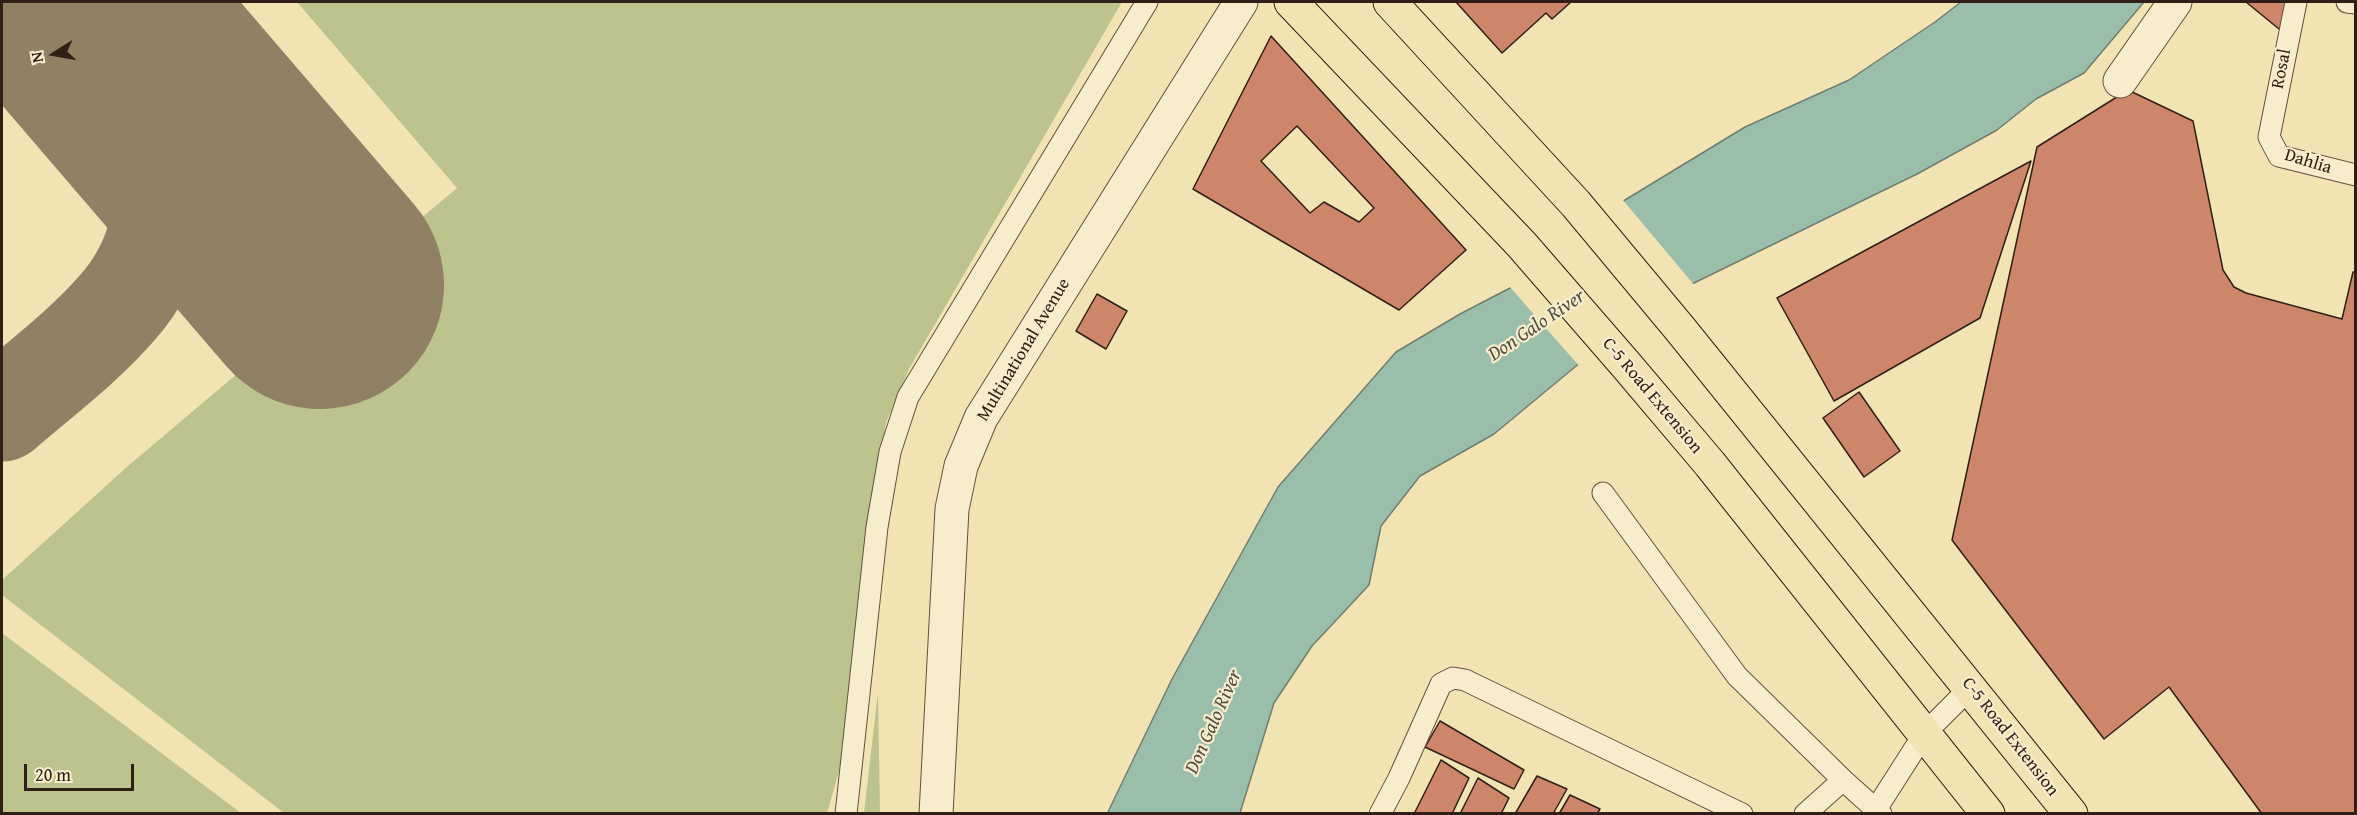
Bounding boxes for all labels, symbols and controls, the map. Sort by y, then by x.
north arrow [24,24,84,84]
street label: Rosal [2268,47,2296,91]
text: N [24,50,49,65]
street label: Dahlia [2282,145,2334,179]
street label: Multinational Avenue [973,275,1075,425]
water label: Don Galo River [1484,285,1590,367]
street label: C-5 Road Extension [1597,334,1707,458]
water label: Don Galo River [1180,666,1248,778]
street label: C-5 Road Extension [1957,673,2063,801]
scale bar [27,752,136,790]
text: 20 m [35,761,71,788]

